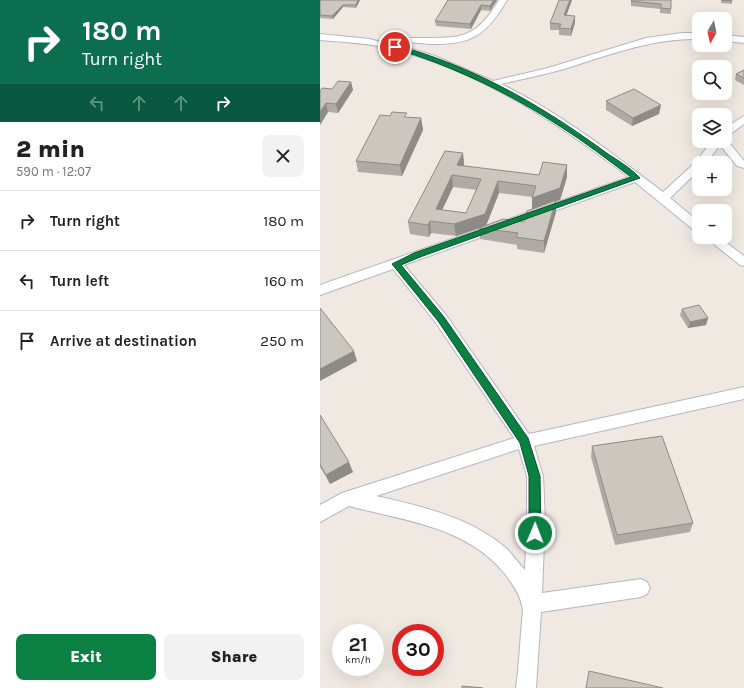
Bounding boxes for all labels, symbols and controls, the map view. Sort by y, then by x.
north arrow [692,12,732,52]
map controls [692,12,732,244]
text: 180 m [82,14,161,47]
icon: right [16,16,68,68]
pin [378,30,412,64]
icon: arrive [384,36,406,58]
text: Turn right [82,48,162,70]
button: search [692,60,732,100]
icon: left [86,92,108,114]
icon: ahead [128,92,150,114]
icon: ahead [170,92,192,114]
icon: right [212,92,234,114]
button: layers [692,108,732,148]
text: 2 min [16,135,85,163]
button: close [262,135,304,177]
button: + [692,156,732,196]
text: 590 m · 12:07 [16,164,91,179]
button: − [692,204,732,244]
icon: right [16,210,38,232]
text: Turn right [50,212,120,230]
text: 180 m [263,212,304,230]
icon: left [16,270,38,292]
text: Turn left [50,272,109,290]
text: 160 m [264,272,304,290]
icon: arrive [16,330,38,352]
text: Arrive at destination [50,332,197,350]
text: 250 m [260,332,304,350]
position arrow [514,512,556,554]
speed limit sign: 30 [392,624,444,676]
text: 21 [348,633,368,656]
button: Exit [16,634,156,680]
button: Share [164,634,304,680]
text: km/h [345,654,371,666]

